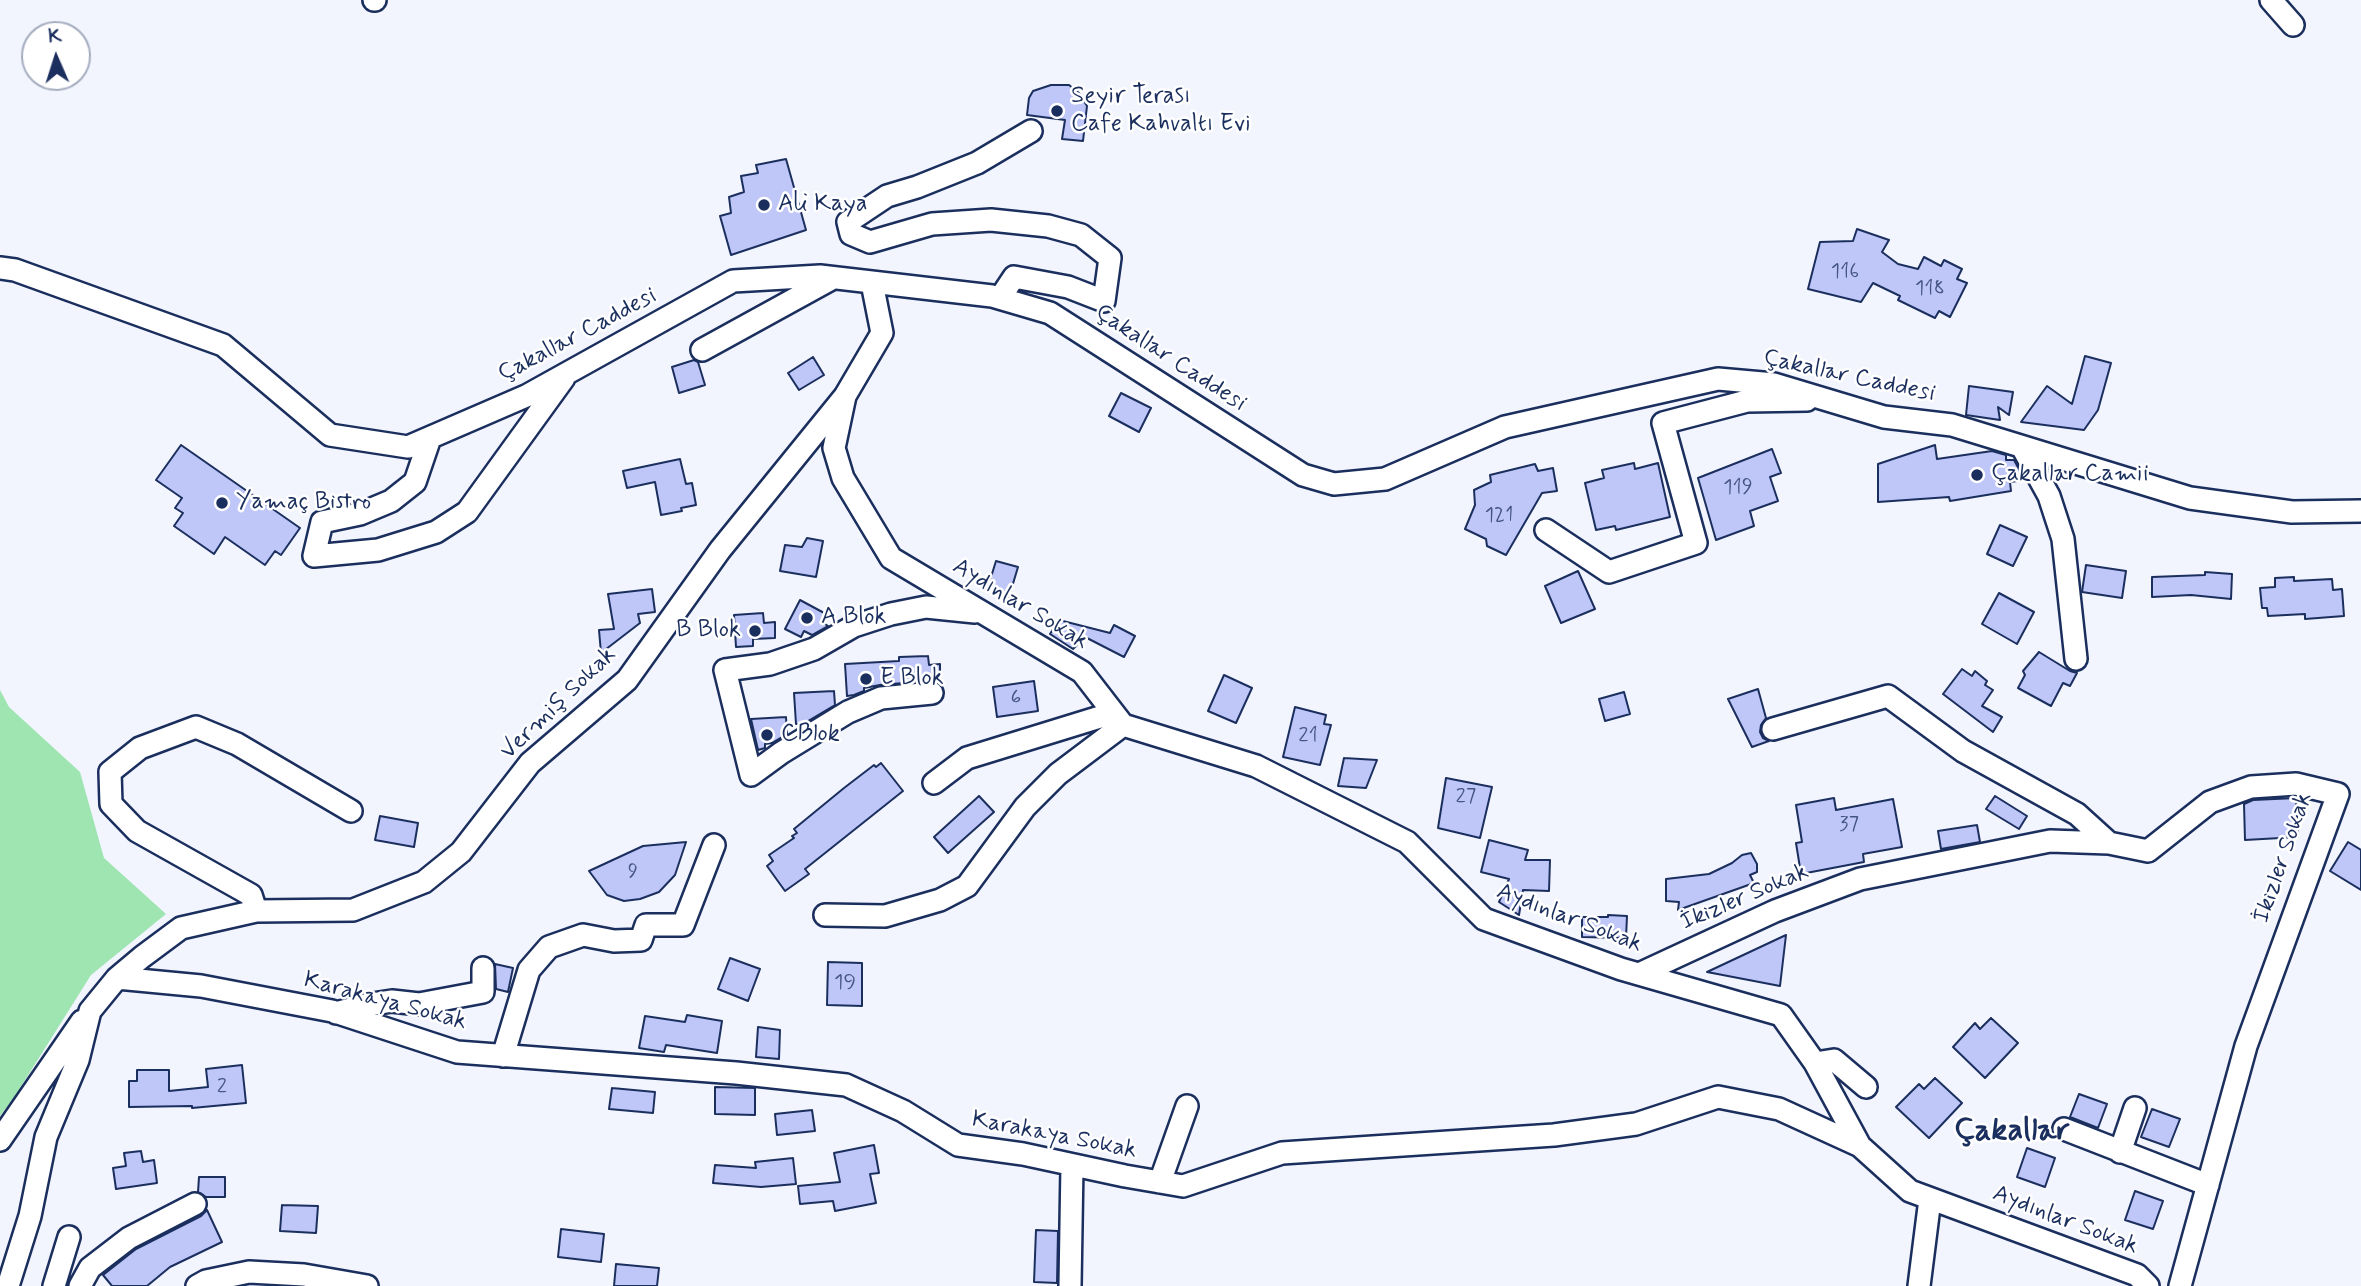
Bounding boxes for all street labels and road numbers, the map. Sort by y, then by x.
street label: Çakallar Caddesi [494,282,662,390]
street label: Çakallar Caddesi [1089,299,1251,419]
street label: Çakallar Caddesi [1760,345,1938,409]
street label: Aydınlar Sokak [947,553,1093,657]
street label: Vermiş Sokak [495,642,623,766]
street label: İkizler Sokak [2248,789,2320,927]
street label: İkizler Sokak [1677,858,1813,938]
street label: Aydınlar Sokak [1492,878,1646,960]
street label: Karakaya Sokak [300,966,470,1038]
street label: Karakaya Sokak [969,1106,1139,1166]
street label: Aydınlar Sokak [1988,1180,2142,1262]

